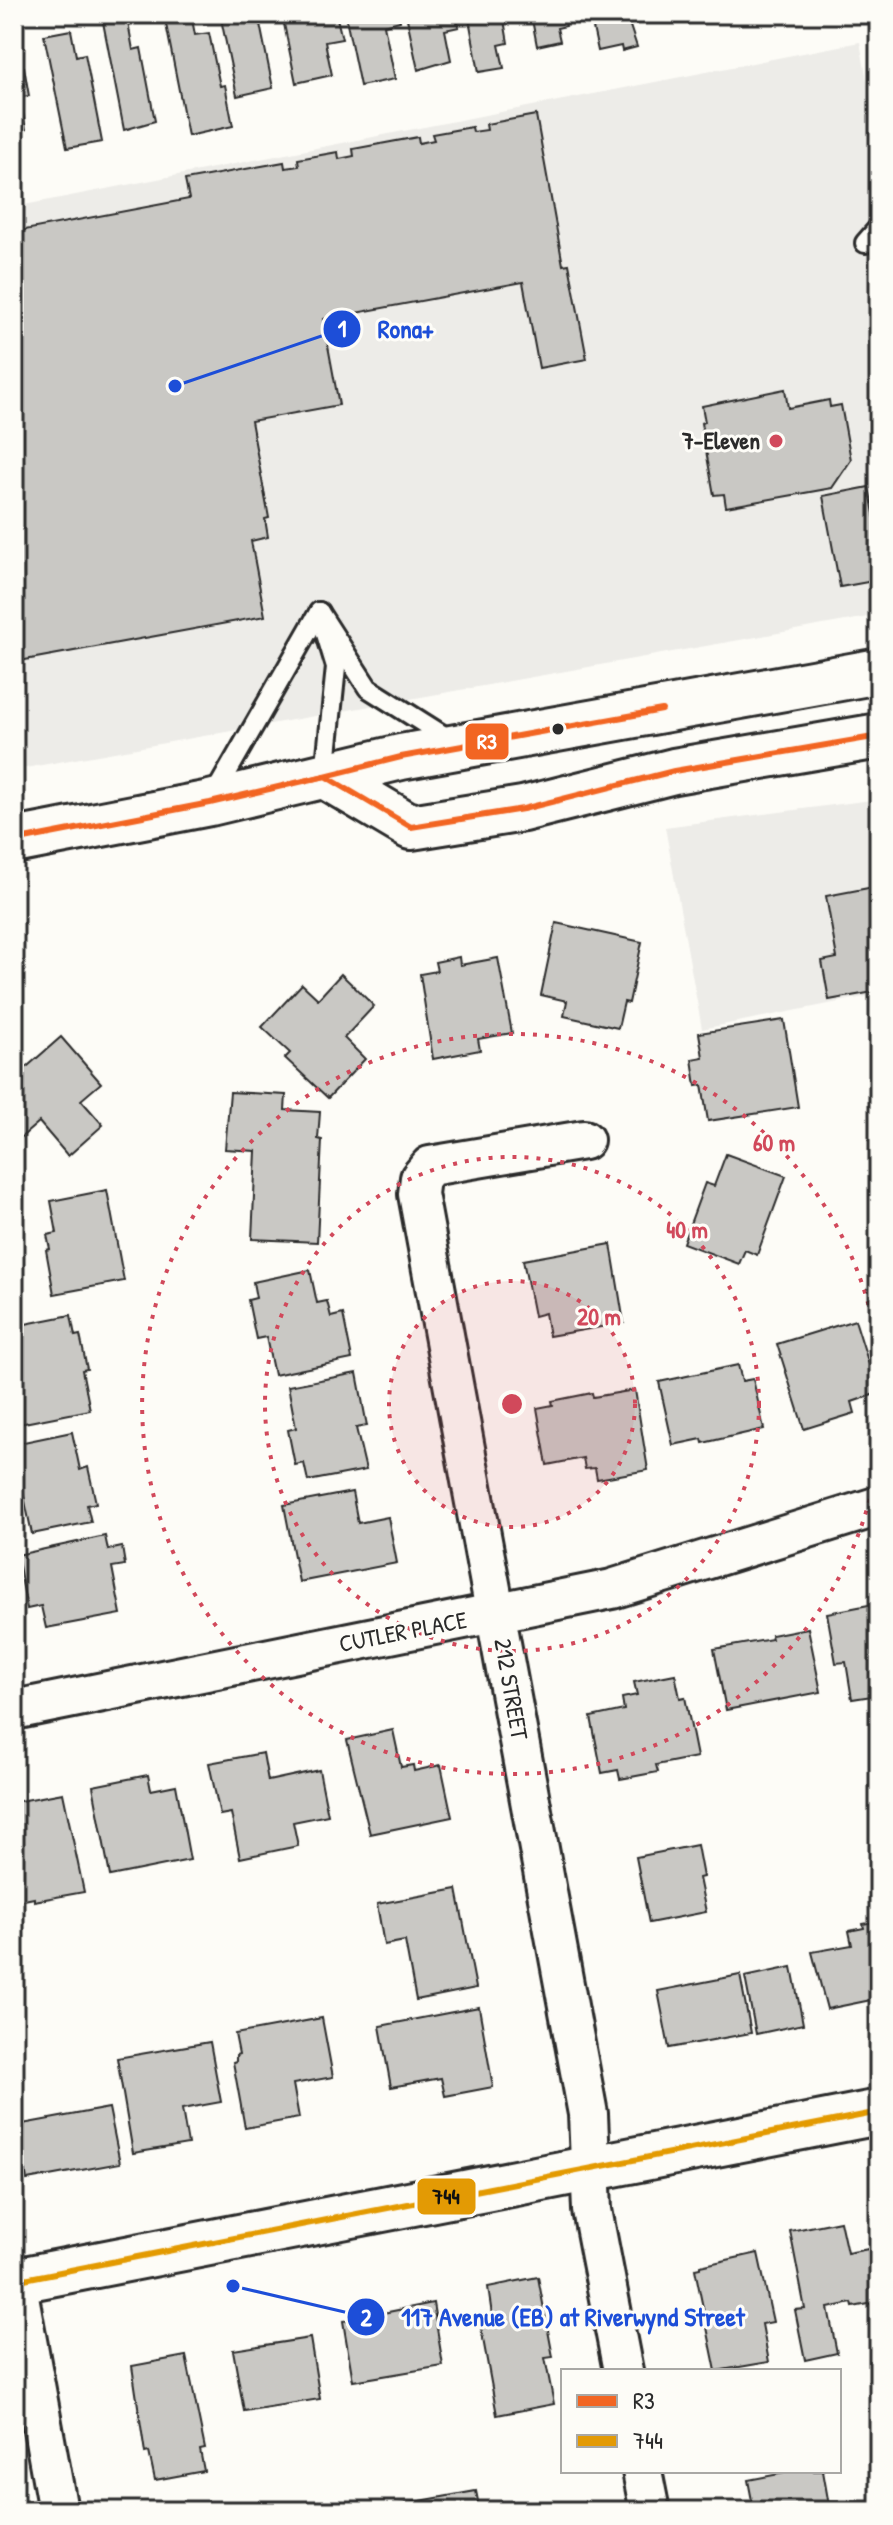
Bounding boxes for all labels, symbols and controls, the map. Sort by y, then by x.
callout: Rona+ [322,304,450,354]
text: Rona+ [378,311,434,346]
text: 1 [338,312,347,344]
place label: 7-Eleven [681,424,760,456]
marker: 7-Eleven [767,432,785,450]
unlabelled marker [550,721,566,737]
line badge: R3 [464,722,510,761]
text: R3 [477,726,497,756]
text: 60 m [753,1126,795,1158]
text: 40 m [666,1213,708,1245]
text: 20 m [577,1300,621,1332]
centre of rings [498,1390,526,1418]
street label: CUTLER PLACE [336,1603,470,1659]
street label: 212 STREET [487,1636,537,1743]
line badge: 744 [416,2177,477,2216]
text: 744 [431,2181,460,2211]
callout: 117 Avenue (EB) at Riverwynd Street [346,2292,761,2342]
text: 117 Avenue (EB) at Riverwynd Street [401,2299,746,2335]
text: 2 [360,2301,372,2333]
legend [561,2369,841,2473]
text: R3 [633,2384,655,2416]
text: 744 [633,2424,663,2456]

